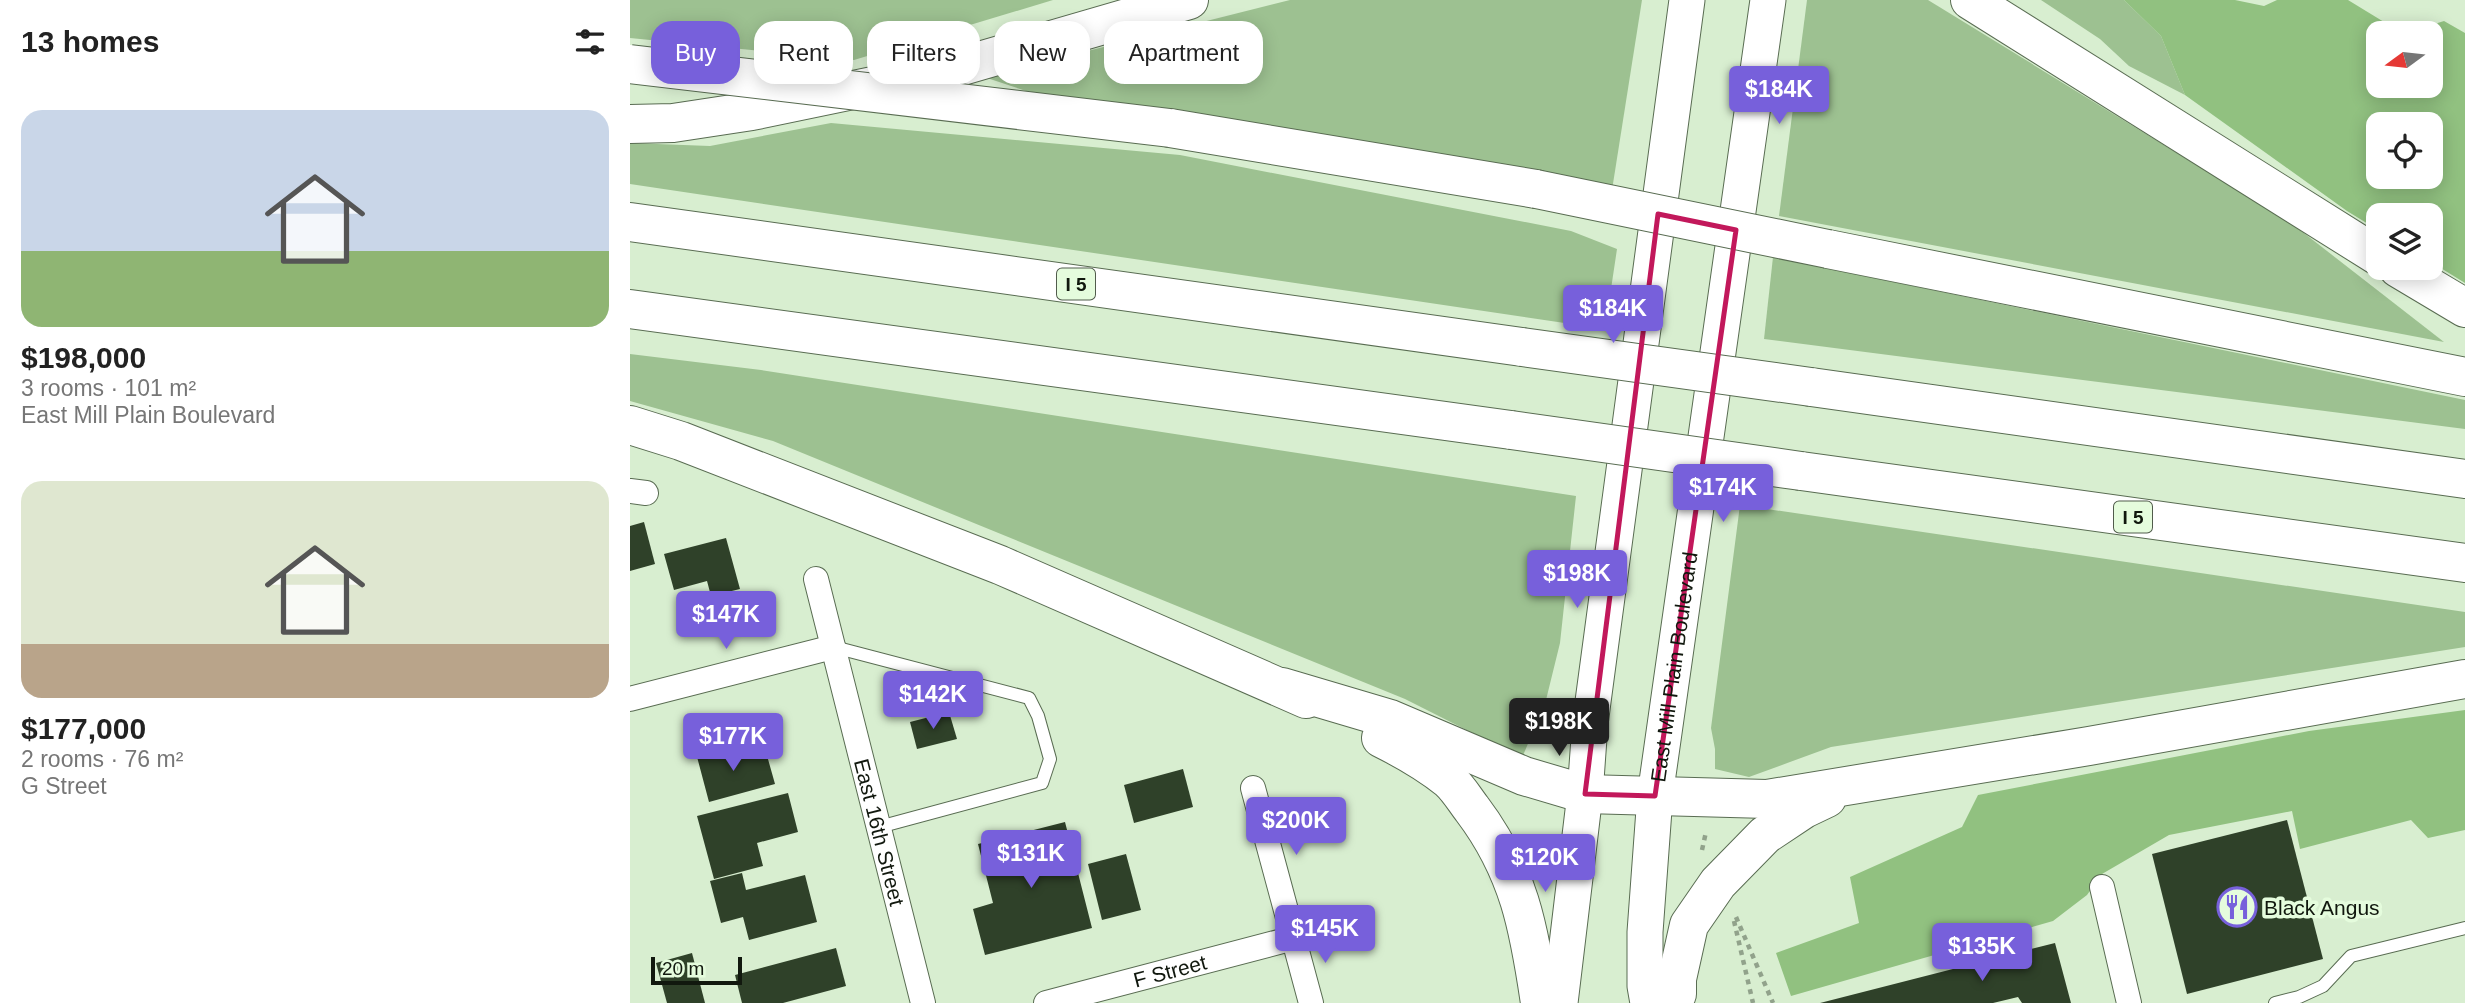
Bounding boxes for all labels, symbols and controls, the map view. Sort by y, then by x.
chip: Buy [651,21,740,84]
chip: Rent [754,21,853,84]
chip: Filters [867,21,980,84]
chip: New [994,21,1090,84]
chip: Apartment [1104,21,1263,84]
north arrow [2366,21,2443,98]
map controls [2366,21,2443,280]
icon: filters [571,23,609,61]
text: 13 homes [21,25,159,58]
pin: $184K [1730,66,1828,126]
text: $184K [1745,76,1813,102]
button: locate [2366,112,2443,189]
icon: home [252,156,378,282]
button: layers [2366,203,2443,280]
road number: I 5 [1057,268,1095,300]
pin: $184K [1564,286,1662,345]
text: $184K [1579,295,1647,321]
text: $198,000 [21,341,146,374]
text: 3 rooms · 101 m² [21,375,196,401]
text: East Mill Plain Boulevard [21,402,275,428]
pin: $174K [1674,464,1772,524]
text: $174K [1689,474,1757,500]
road number: I 5 [2114,502,2152,532]
icon: home [252,527,378,653]
pin: $198K [1528,550,1626,610]
street label: East Mill Plain Boulevard [1646,550,1701,784]
text: $198K [1543,560,1611,586]
pin: $147K [677,592,775,651]
text: $147K [692,601,760,627]
pin: $142K [884,672,982,731]
text: $142K [899,681,967,707]
pin: $198K [1510,698,1608,758]
text: $198K [1525,708,1593,734]
text: $177,000 [21,712,146,745]
pin: $177K [684,714,782,773]
text: $177K [699,723,767,749]
text: 2 rooms · 76 m² [21,746,183,772]
street label: East 16th Street [850,756,909,908]
text: G Street [21,773,107,799]
pin: $200K [1247,798,1345,857]
text: $200K [1262,807,1330,833]
pin: $131K [982,830,1080,890]
pin: $120K [1496,834,1594,894]
text: $131K [997,840,1065,866]
text: $120K [1511,844,1579,870]
restaurant icon: Black Angus [2216,886,2258,928]
place label: Black Angus [2264,896,2380,919]
pin: $145K [1276,906,1374,965]
text: $145K [1291,915,1359,941]
pin: $135K [1933,923,2031,983]
text: $135K [1948,933,2016,959]
street label: F Street [1131,950,1209,991]
scale bar [651,954,742,986]
text: 20 m [662,958,704,979]

